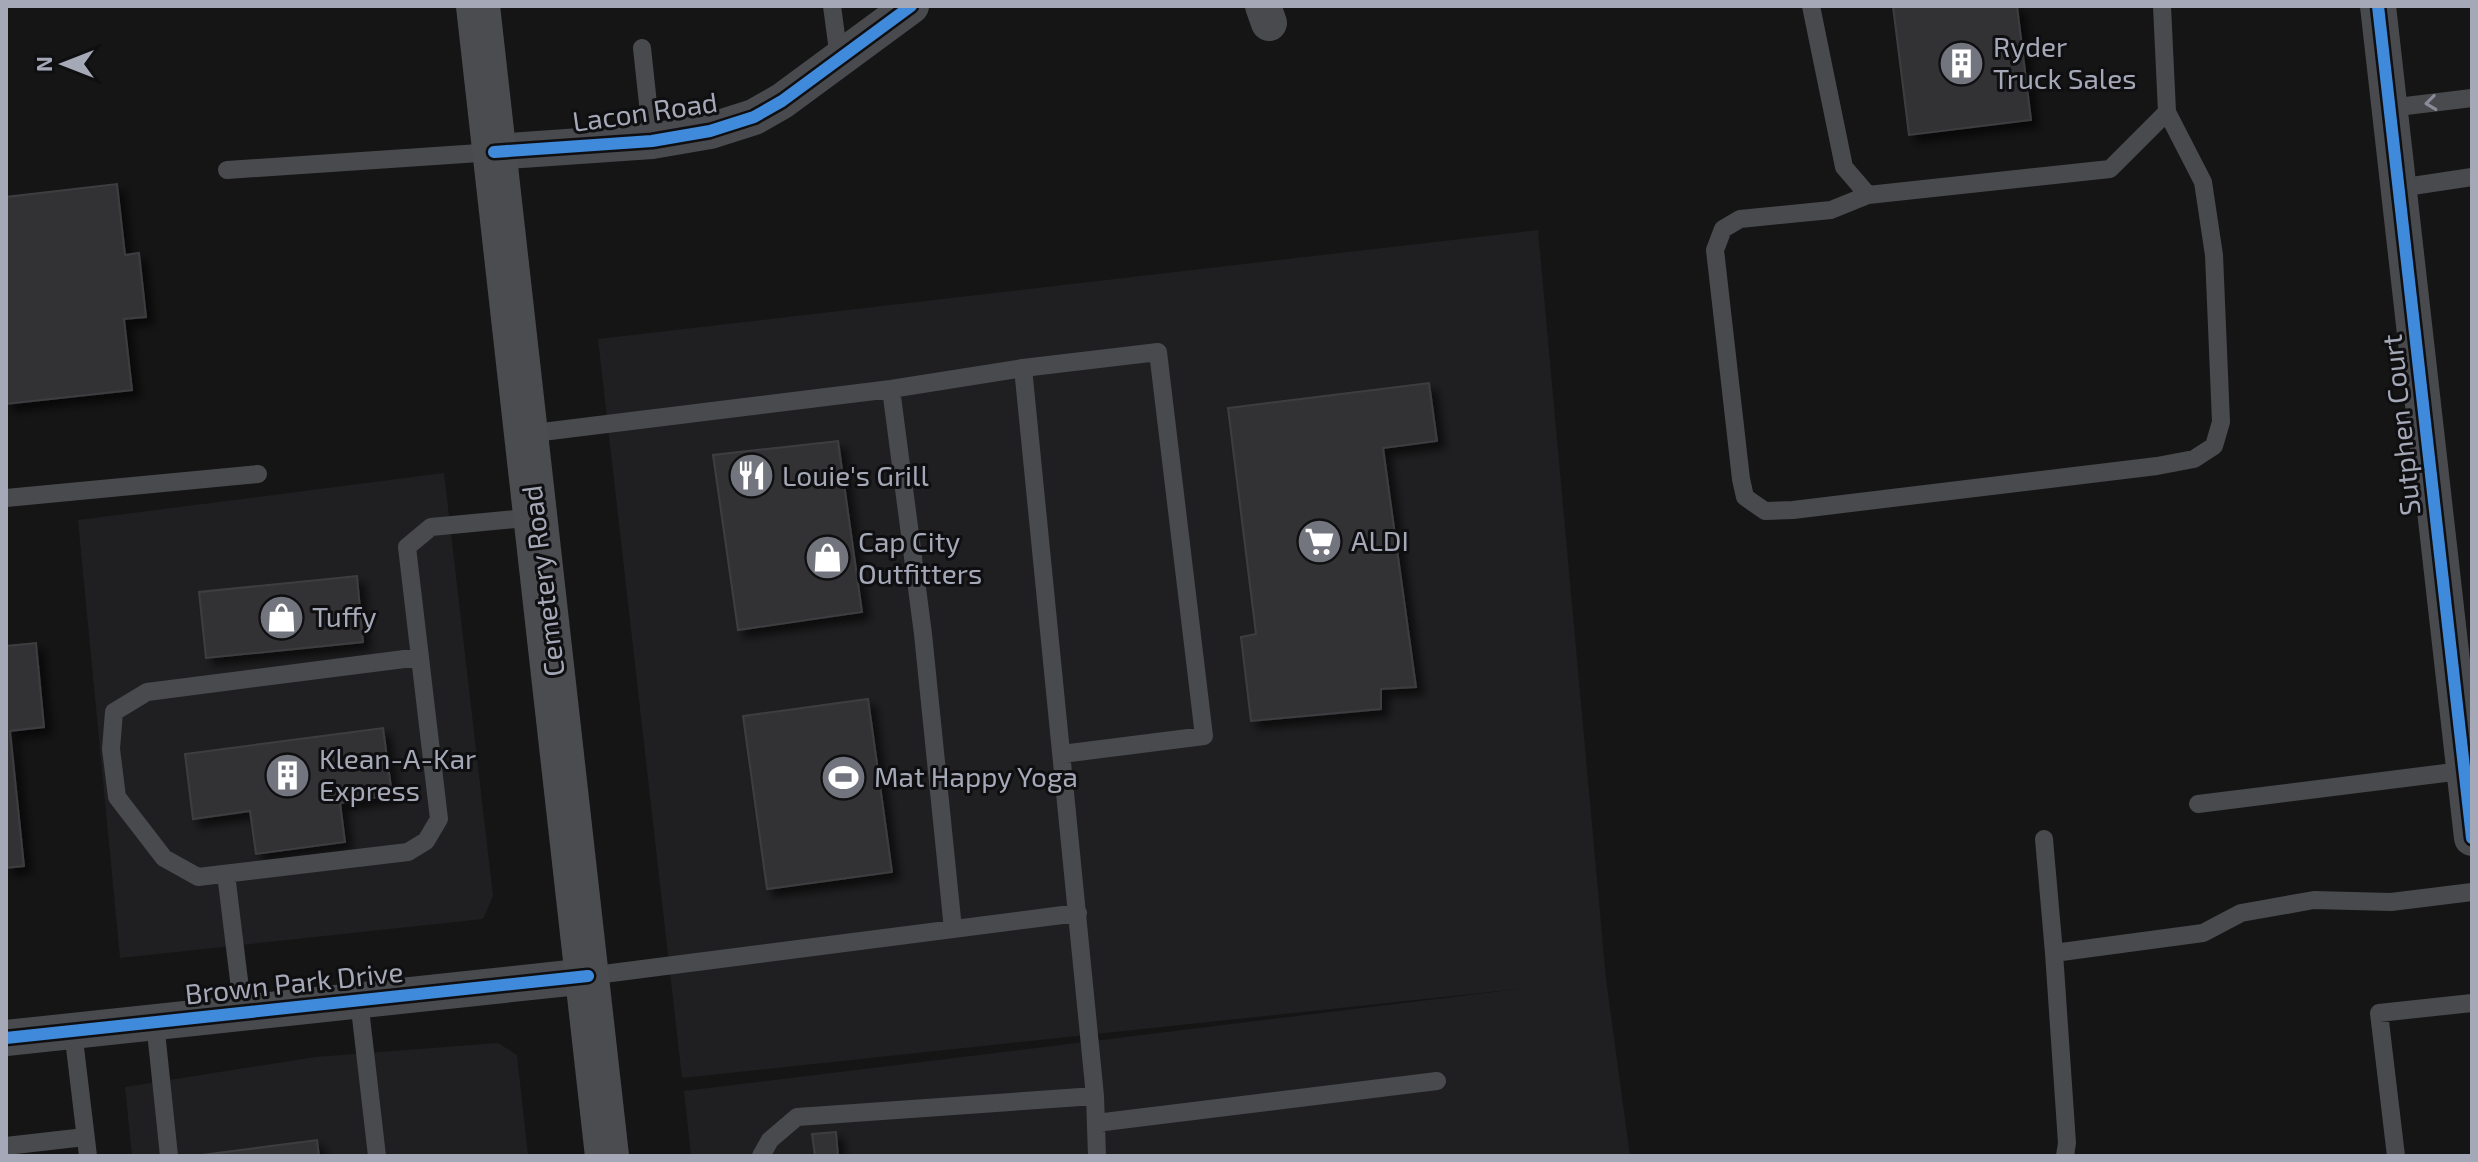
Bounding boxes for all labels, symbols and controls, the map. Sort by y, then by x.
north arrow [24,24,104,104]
place label: Ryder Truck Sales [1993,29,2136,95]
building icon: Ryder Truck Sales [1938,39,1986,87]
text: N [30,56,56,72]
street label: Lacon Road [570,84,720,138]
one-way arrow [2424,94,2438,111]
street label: Sutphen Court [2374,333,2426,517]
restaurant icon: Louie's Grill [727,452,775,500]
place label: Louie's Grill [782,458,929,492]
street label: Cemetery Road [513,484,571,679]
supermarket icon: ALDI [1296,517,1344,565]
place label: ALDI [1351,523,1409,557]
place label: Cap City Outfitters [858,524,982,590]
shop icon: Cap City Outfitters [803,534,851,582]
shop icon: Tuffy [257,593,305,641]
place label: Tuffy [312,599,377,633]
place label: Klean-A-Kar Express [319,741,476,807]
building icon: Klean-A-Kar Express [264,751,312,799]
sports icon: Mat Happy Yoga [819,753,867,801]
place label: Mat Happy Yoga [874,759,1078,793]
street label: Brown Park Drive [183,954,405,1010]

